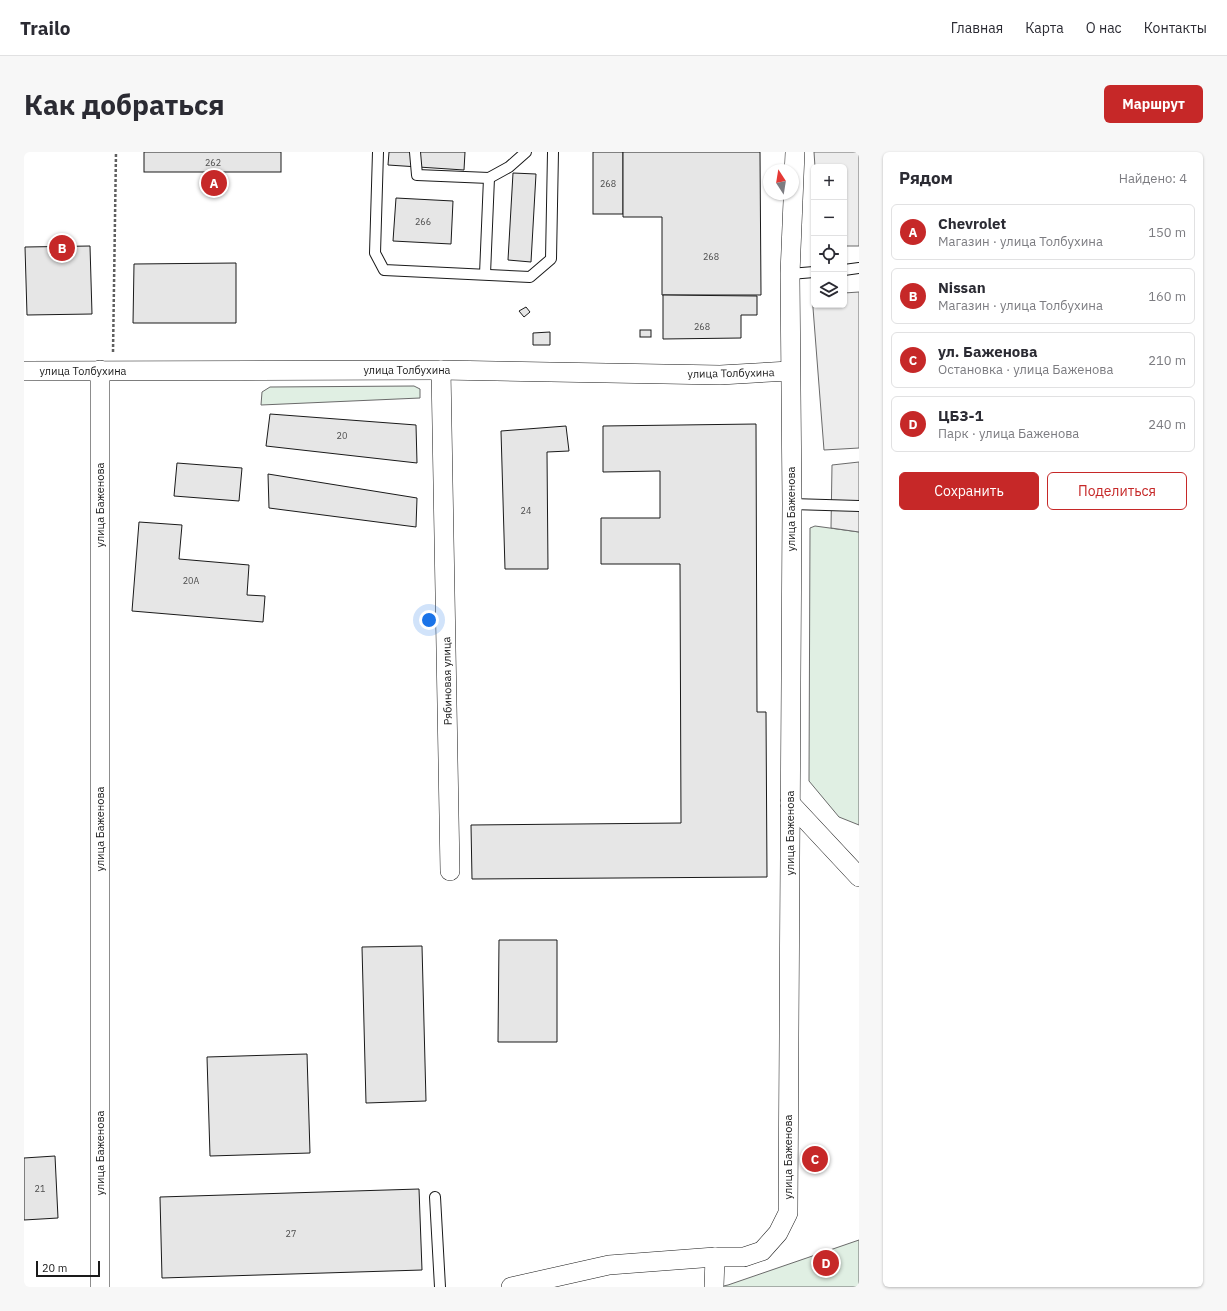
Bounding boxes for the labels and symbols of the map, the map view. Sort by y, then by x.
house number: 262 [205,157,221,168]
north arrow [763,164,799,200]
pin: A [201,168,227,198]
house number: 268 [600,178,616,189]
house number: 266 [415,216,431,227]
pin: B [49,233,75,263]
house number: 268 [703,251,719,262]
house number: 268 [694,321,710,332]
street label: улица Толбухина [364,363,451,377]
street label: улица Толбухина [40,364,127,378]
street label: улица Толбухина [687,365,775,381]
house number: 20 [337,430,347,441]
street label: улица Баженова [93,462,107,547]
street label: улица Баженова [784,466,798,551]
house number: 24 [521,505,531,516]
house number: 20А [183,575,200,586]
your location [419,610,439,630]
street label: Рябиновая улица [439,636,455,725]
street label: улица Баженова [93,786,107,871]
street label: улица Баженова [783,790,797,875]
street label: улица Баженова [93,1110,107,1195]
street label: улица Баженова [781,1114,795,1199]
pin: C [802,1144,828,1174]
house number: 21 [35,1183,45,1194]
house number: 27 [286,1228,296,1239]
pin: D [813,1248,839,1278]
scale bar [36,1259,100,1278]

